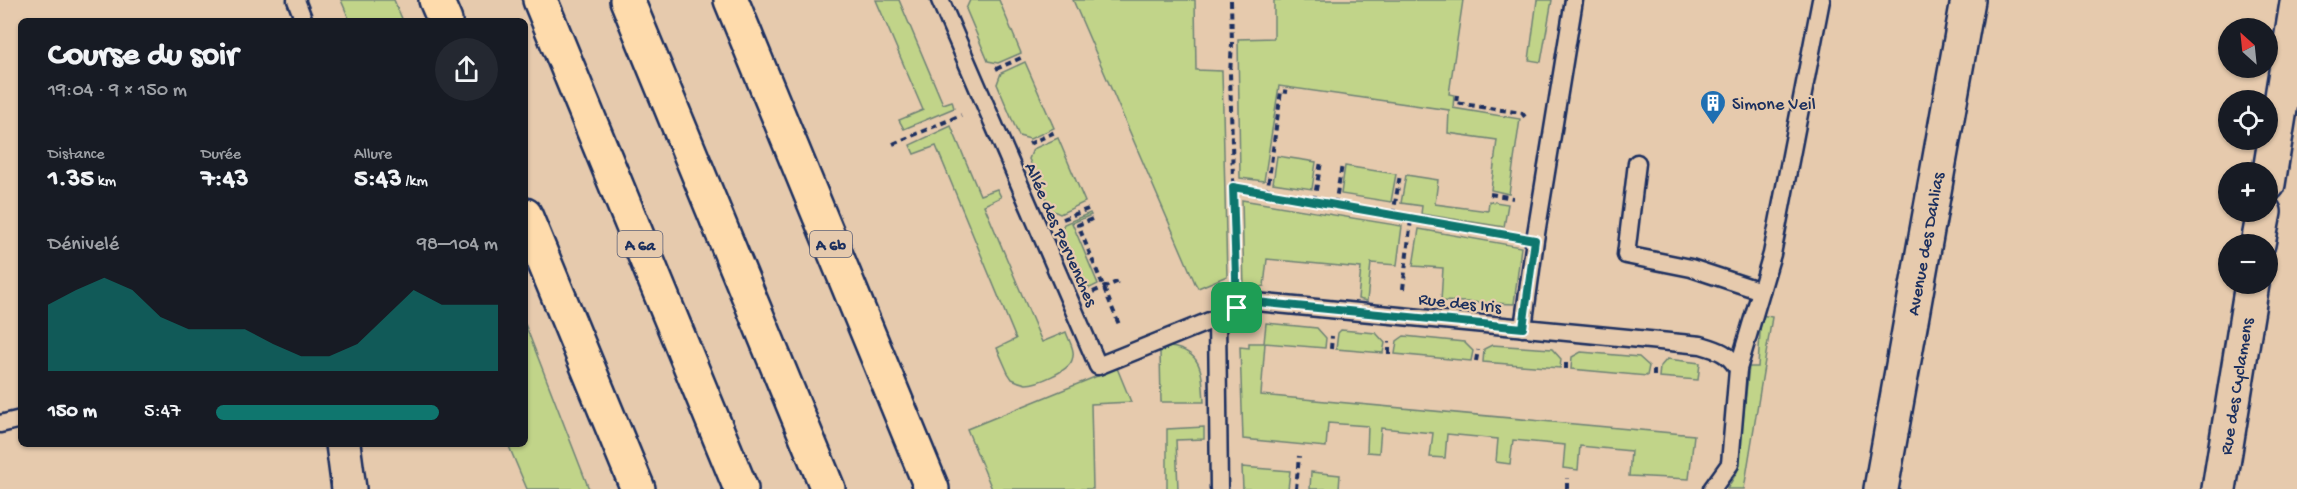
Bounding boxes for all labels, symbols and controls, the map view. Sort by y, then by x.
north arrow [2218,18,2278,78]
map controls [2218,18,2278,294]
text: Course du soir [48,38,238,76]
button: share [435,38,498,101]
text: 19:04 · 9 × 150 m [48,80,187,103]
building icon: Simone Veil [1698,88,1728,126]
button: locate [2218,90,2278,150]
place label: Simone Veil [1732,95,1816,116]
text: Distance [48,146,105,165]
text: Durée [201,146,241,165]
text: Allure [354,146,392,165]
street label: Allée des Pervenches [1019,160,1101,311]
button: + [2218,162,2278,222]
text: 1.35 [48,165,94,196]
text: 7:43 [201,165,248,196]
text: 5:43 [354,165,402,196]
street label: Avenue des Dahlias [1904,170,1950,318]
text: km [94,173,116,192]
text: /km [402,173,428,192]
road number: A 6a [618,231,662,257]
road number: A 6b [810,231,852,257]
text: Dénivelé [48,234,119,257]
text: 98–104 m [417,234,498,257]
button: − [2218,234,2278,294]
pin [1211,282,1262,333]
street label: Rue des Iris [1417,290,1504,319]
icon: arrive [1220,291,1253,324]
street label: Rue des Cyclamens [2217,315,2260,457]
text: 150 m [48,401,97,424]
text: 5:47 [144,401,181,424]

